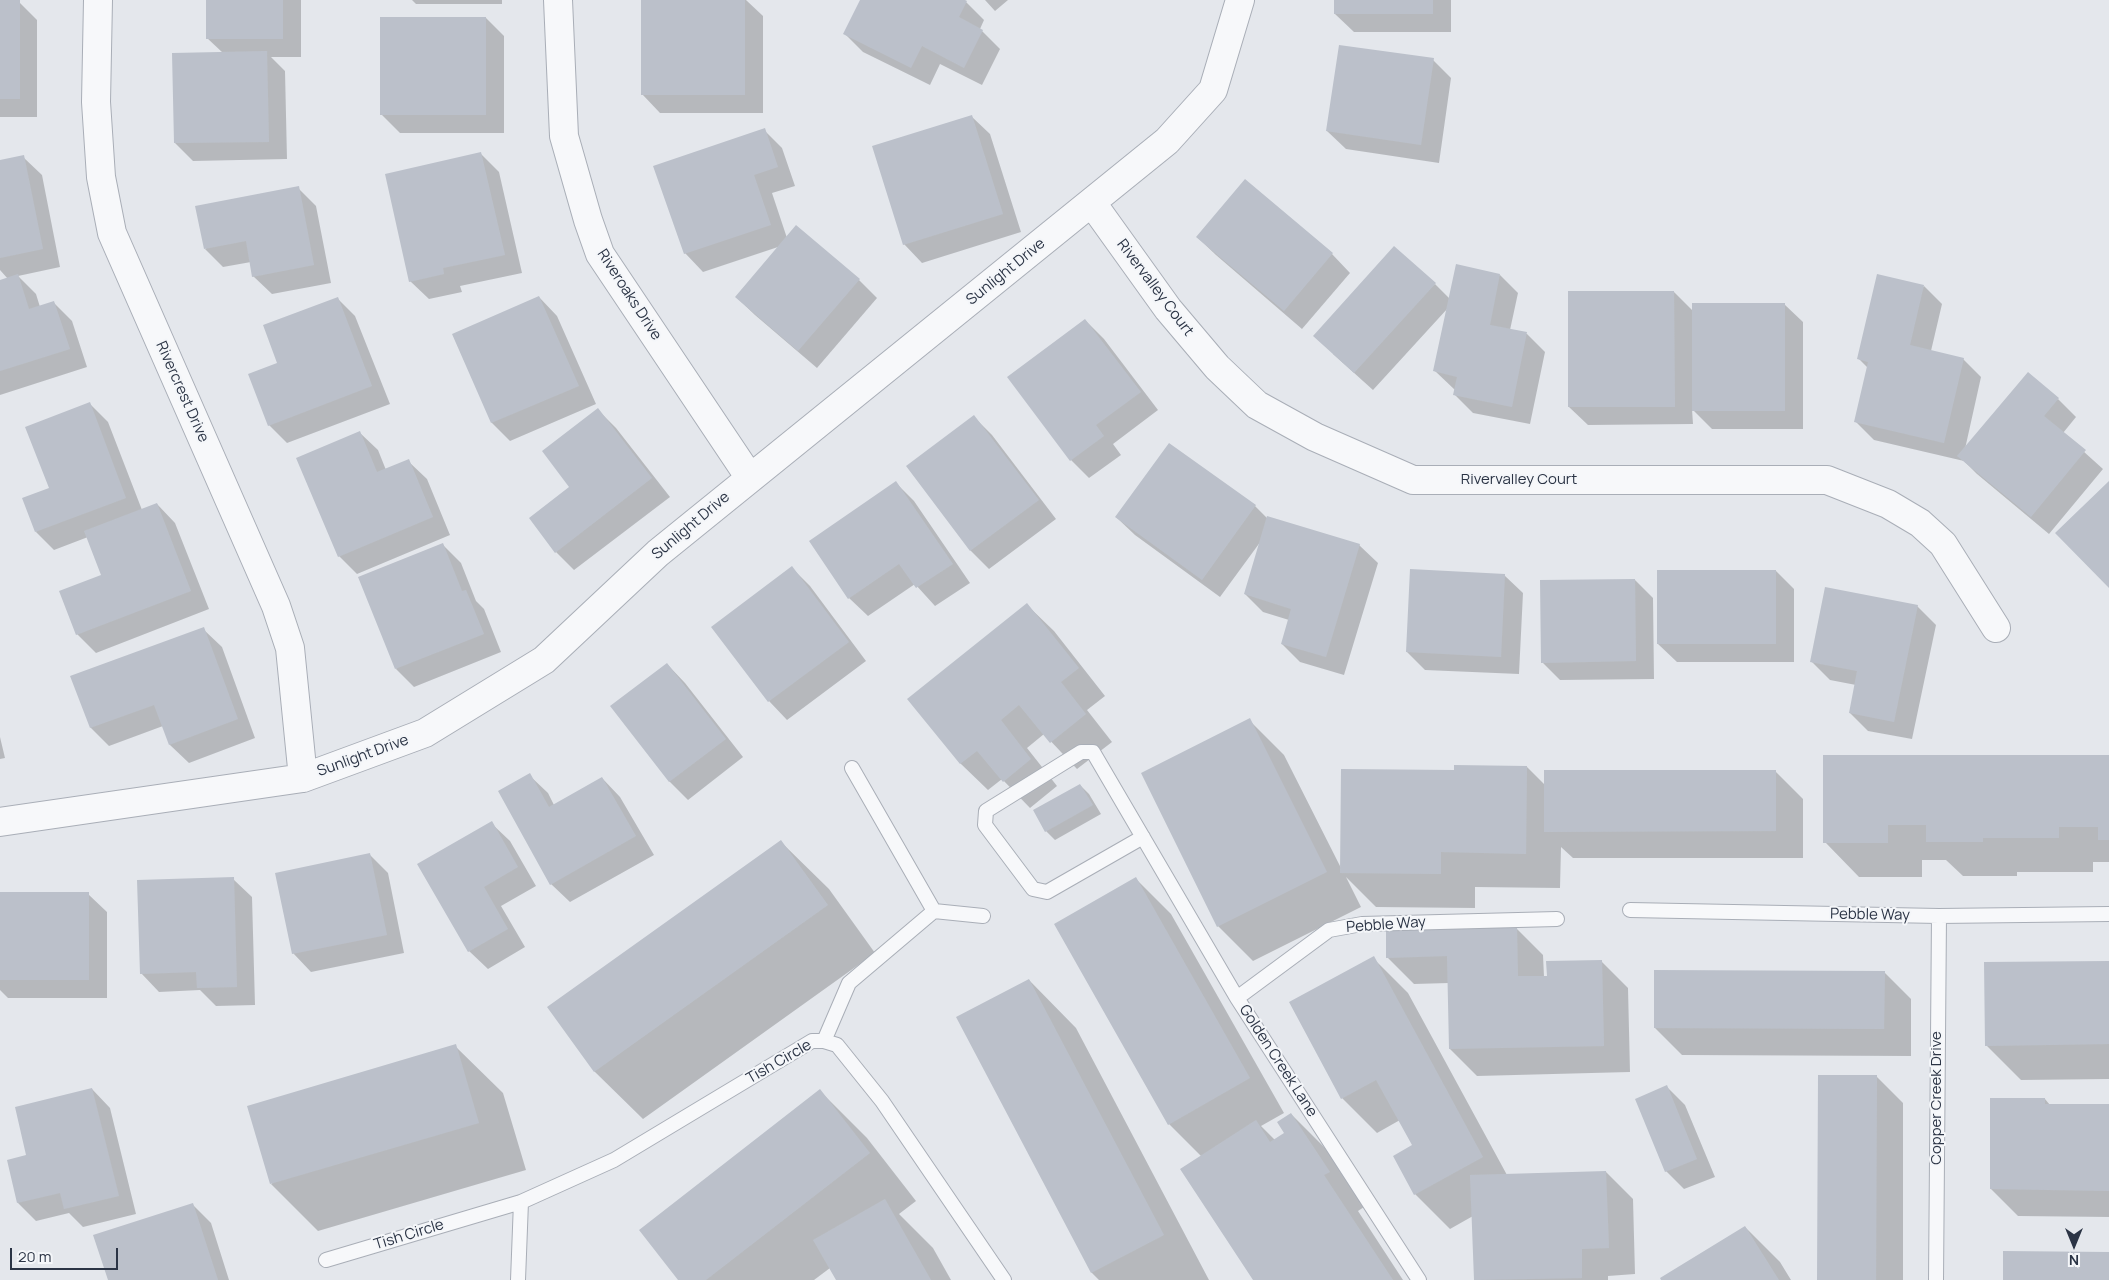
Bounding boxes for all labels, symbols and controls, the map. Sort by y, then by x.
street label: Sunlight Drive [963,235,1049,309]
street label: Rivervalley Court [1113,236,1197,340]
street label: Riveroaks Drive [593,246,665,344]
street label: Rivercrest Drive [152,339,212,445]
street label: Rivervalley Court [1461,471,1577,489]
street label: Sunlight Drive [648,488,734,564]
street label: Sunlight Drive [315,731,411,781]
street label: Pebble Way [1830,905,1910,925]
street label: Pebble Way [1345,913,1427,937]
street label: Golden Creek Lane [1235,1002,1321,1120]
street label: Copper Creek Drive [1928,1031,1946,1165]
street label: Tish Circle [743,1036,815,1088]
street label: Tish Circle [372,1216,446,1254]
north arrow [2049,1220,2099,1270]
scale bar [12,1238,120,1270]
text: 20 m [18,1246,51,1267]
text: N [2069,1251,2079,1270]

